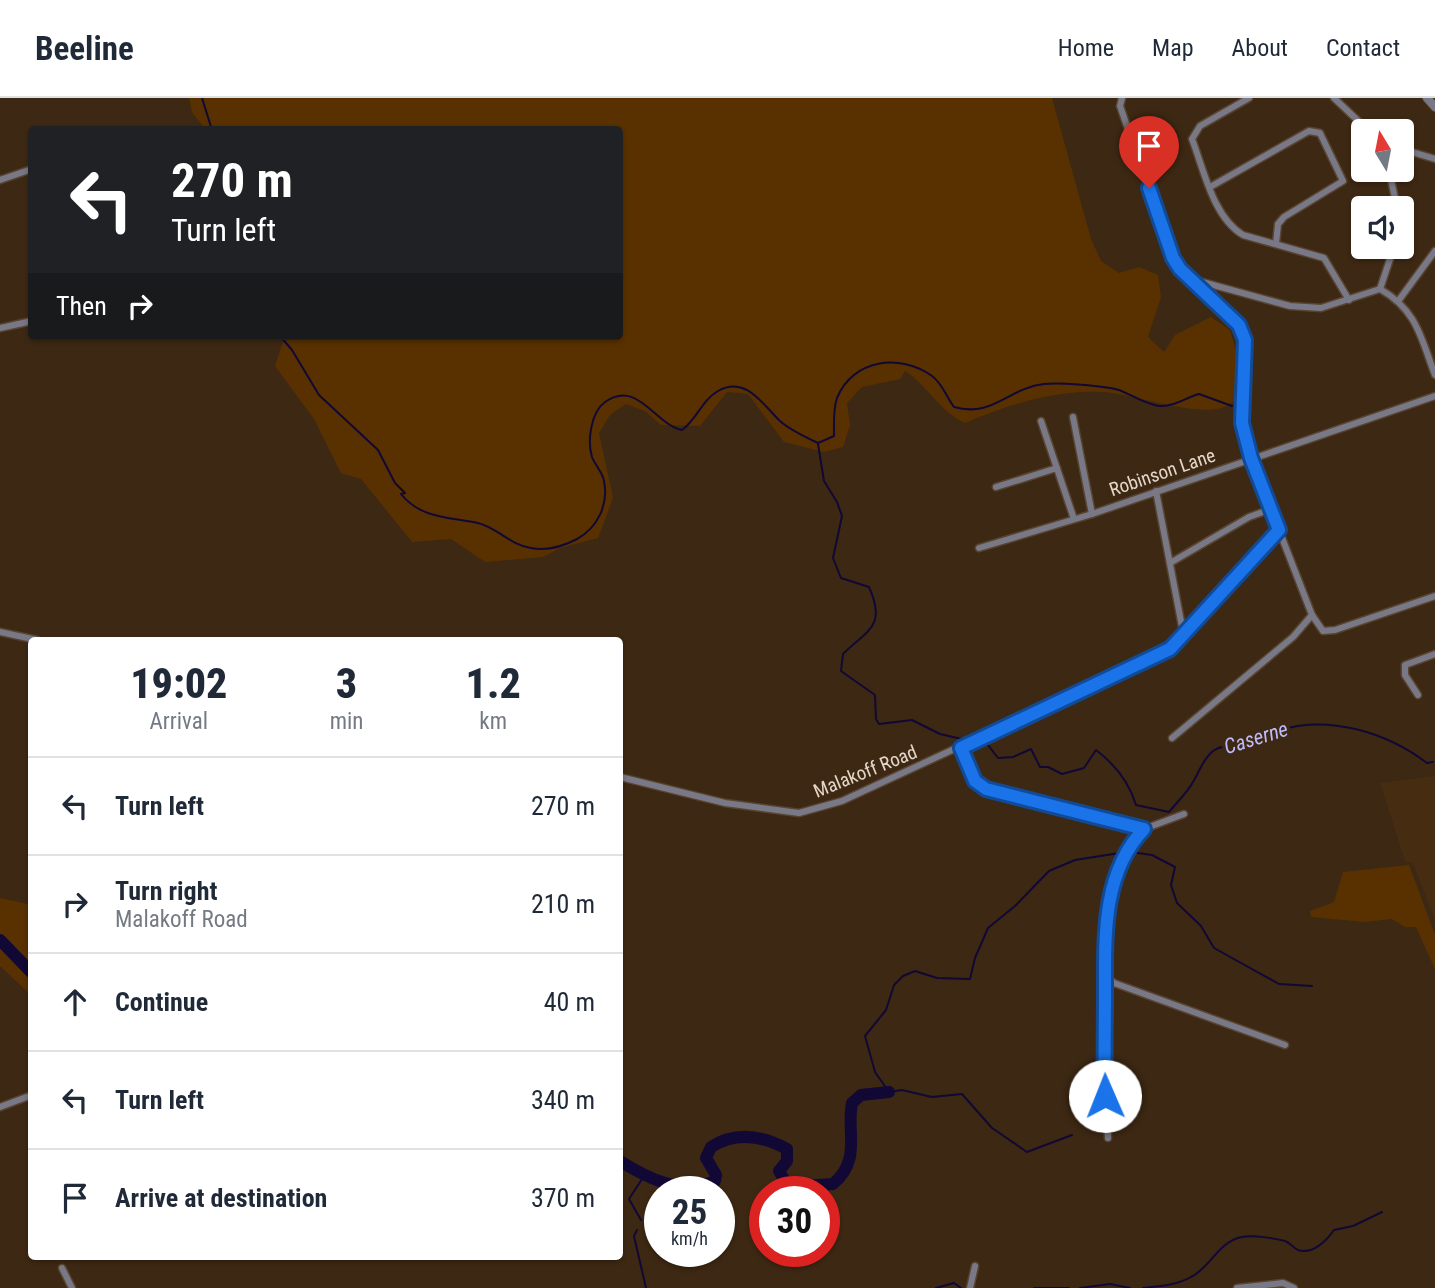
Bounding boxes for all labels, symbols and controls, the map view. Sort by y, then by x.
text: Beeline [35,29,134,68]
text: Home [1058,34,1114,62]
text: Map [1152,34,1194,62]
text: About [1232,34,1288,62]
text: Contact [1326,34,1400,62]
pin [1119,116,1179,188]
north arrow [1351,119,1414,182]
map controls [1351,119,1414,259]
icon: arrive [1130,127,1168,165]
text: 270 m [171,152,293,209]
icon: left [56,154,147,245]
button: sound [1351,196,1414,259]
text: Turn left [171,211,276,249]
icon: right [121,287,159,325]
text: Then [56,291,107,321]
street label: Robinson Lane [1106,444,1218,501]
text: 19:02 [130,659,227,708]
text: 3 [336,659,357,708]
text: 1.2 [466,659,521,708]
text: Arrival [150,708,208,735]
text: min [330,708,363,735]
text: km [479,708,507,735]
water label: Caserne [1221,717,1291,759]
street label: Malakoff Road [810,740,920,803]
icon: left [56,787,94,825]
text: Turn left [115,791,204,821]
text: 270 m [531,791,595,821]
text: Turn right [115,876,217,906]
icon: right [56,885,94,923]
text: 210 m [531,889,595,919]
text: Malakoff Road [115,906,248,933]
icon: ahead [56,983,94,1021]
text: Continue [115,987,208,1017]
text: 40 m [544,987,595,1017]
position arrow [1068,1059,1142,1133]
icon: left [56,1081,94,1119]
text: Turn left [115,1085,204,1115]
text: 340 m [531,1085,595,1115]
speed limit sign: 30 [749,1176,840,1267]
icon: arrive [56,1179,94,1217]
text: Arrive at destination [115,1183,327,1213]
text: 370 m [531,1183,595,1213]
text: 25 [672,1192,707,1233]
text: km/h [671,1228,708,1249]

